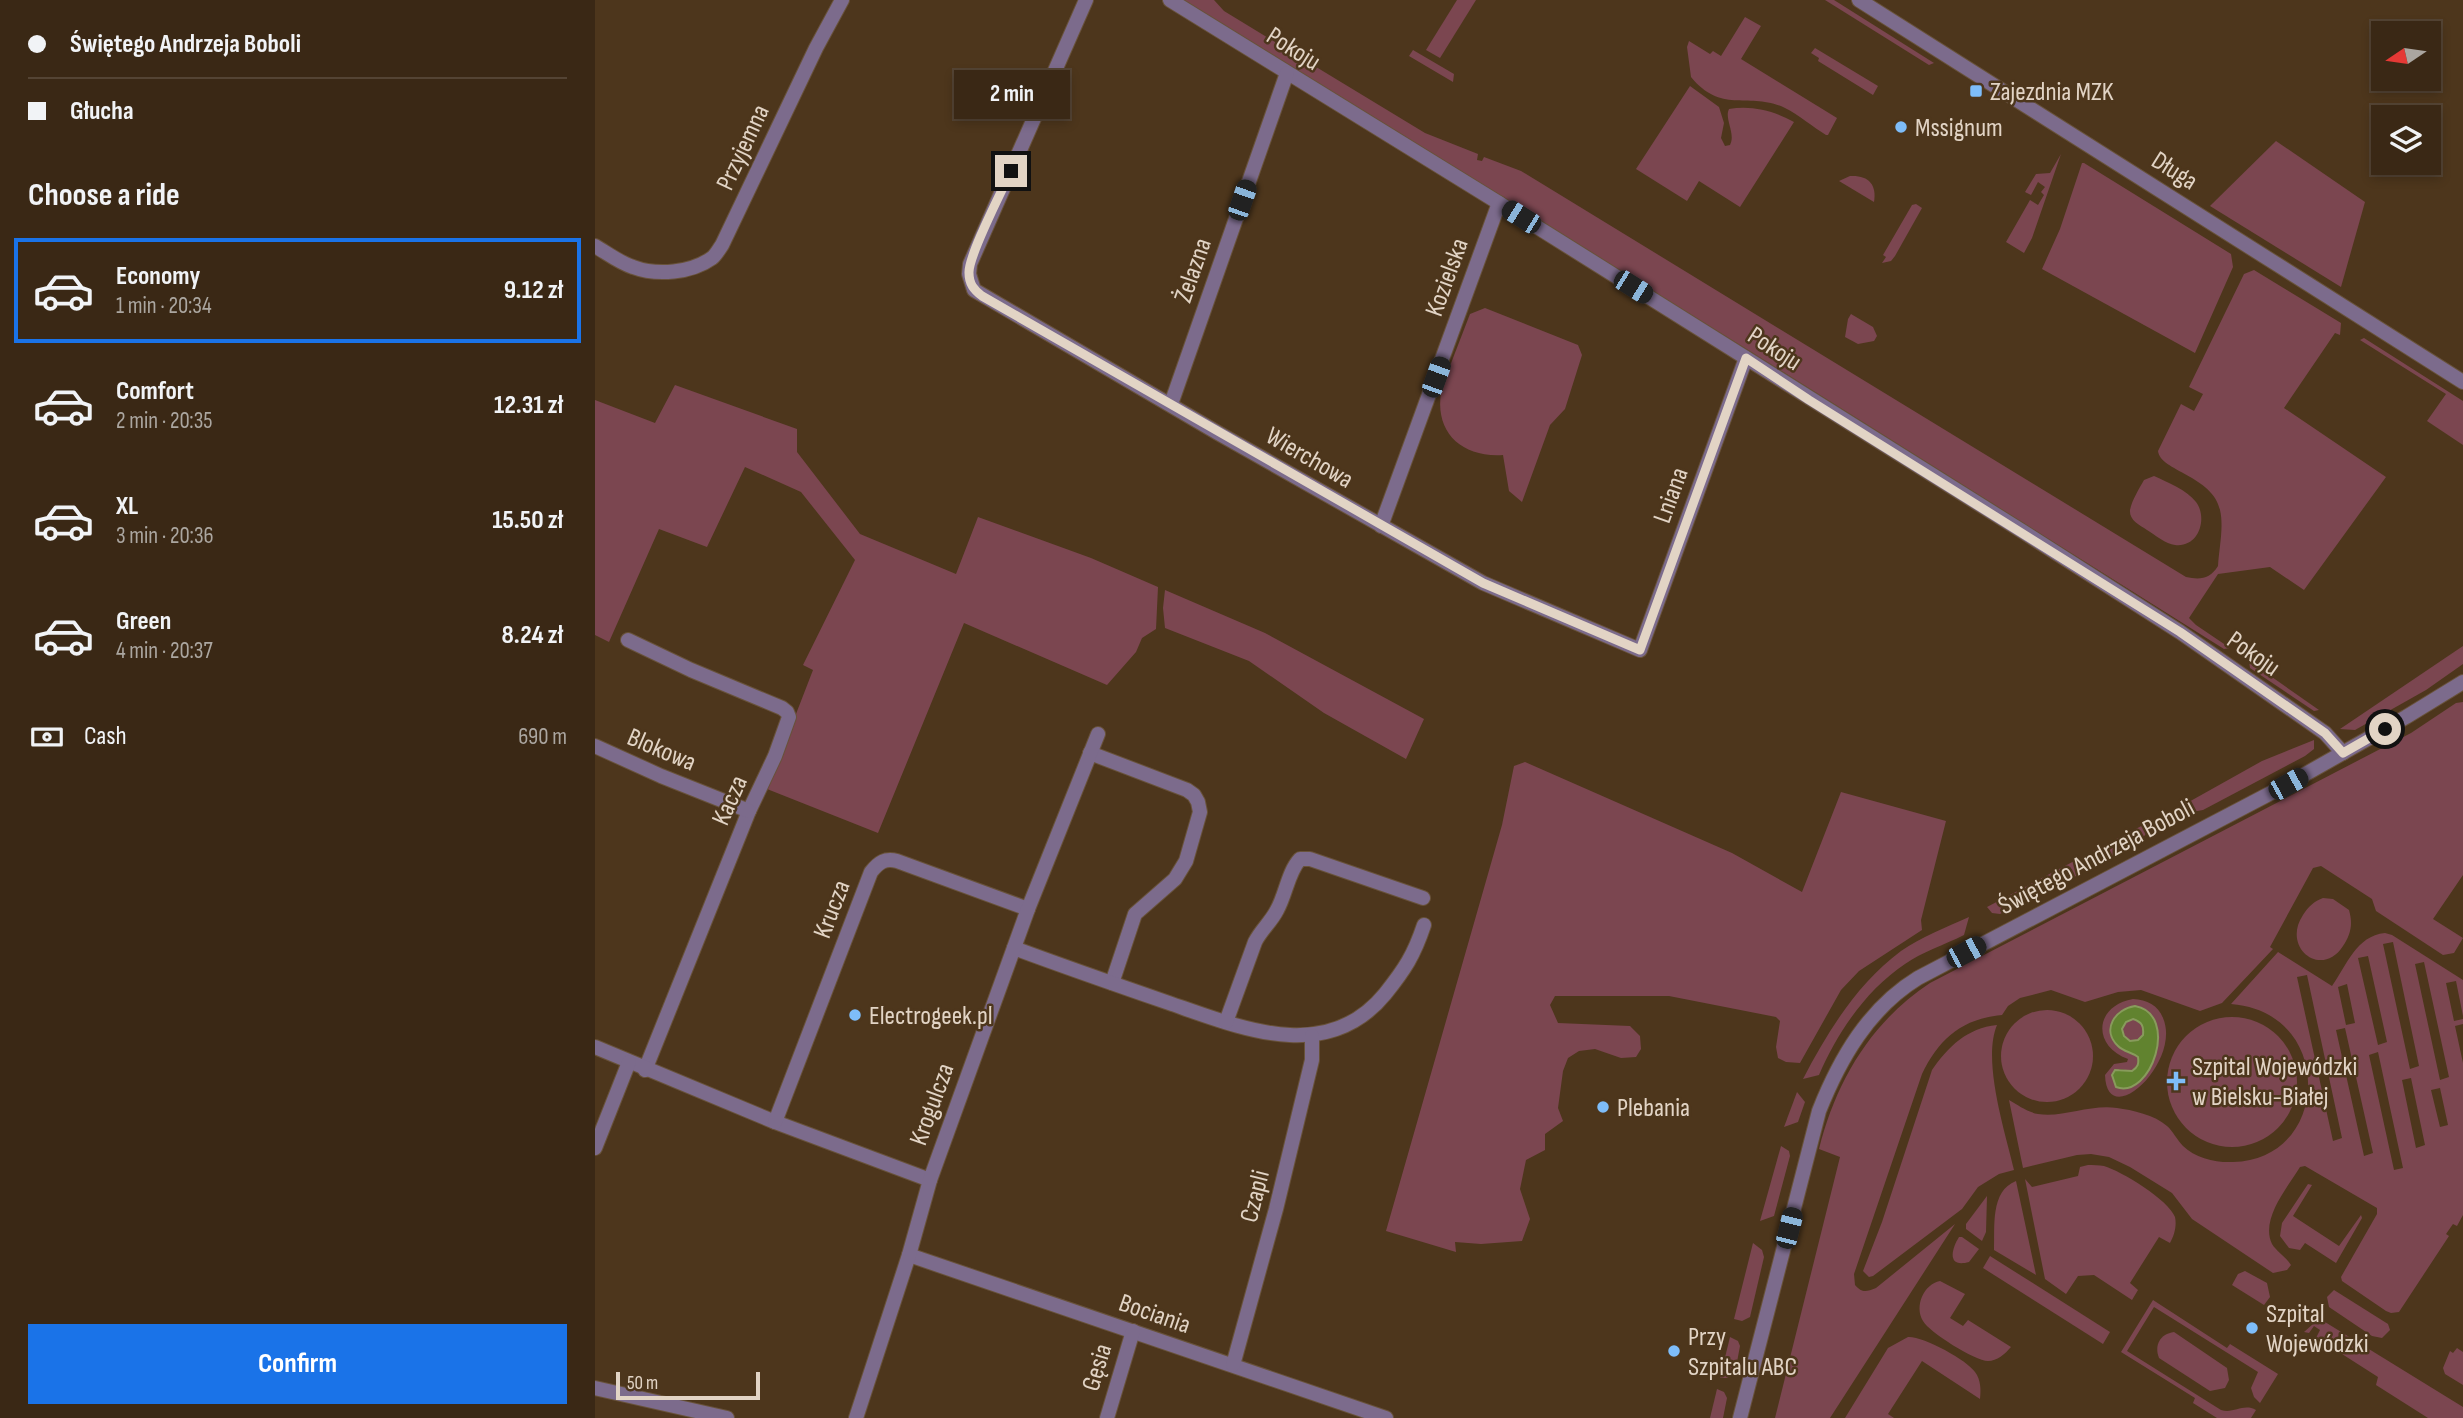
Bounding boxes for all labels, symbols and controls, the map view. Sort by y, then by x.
street label: Pokoju [1261,21,1326,78]
north arrow [2371,21,2441,91]
map controls [2371,21,2441,175]
text: Świętego Andrzeja Boboli [70,29,301,60]
callout: 2 min [953,69,1069,118]
place label: Zajezdnia MZK [1990,77,2114,108]
text: 2 min [990,80,1034,108]
marker: Zajezdnia MZK [1968,83,1984,99]
text: Głucha [70,96,134,127]
street label: Przyjemna [710,100,777,195]
button: layers [2371,105,2441,175]
place label: Mssignum [1915,113,2003,144]
marker: Mssignum [1893,119,1909,135]
street label: Długa [2145,145,2203,197]
route end [995,155,1027,187]
text: Choose a ride [28,176,180,215]
car [1226,177,1259,223]
car [1498,197,1545,237]
street label: Żelazna [1168,234,1219,307]
street label: Kozielska [1419,234,1476,321]
icon: car [32,259,95,322]
text: Economy [116,261,200,292]
car [1610,267,1657,307]
text: 9.12 zł [504,275,563,306]
text: 1 min · 20:34 [116,292,212,320]
street label: Pokoju [1742,321,1807,378]
car [1419,354,1454,400]
icon: car [32,374,95,437]
text: Comfort [116,376,194,407]
text: 12.31 zł [494,390,563,421]
text: 2 min · 20:35 [116,407,213,435]
street label: Wierchowa [1260,421,1358,496]
street label: Lniana [1647,464,1696,527]
icon: car [32,489,95,552]
text: XL [116,491,138,522]
text: 15.50 zł [492,505,563,536]
text: 3 min · 20:36 [116,522,214,550]
icon: car [32,604,95,667]
text: Green [116,606,171,637]
text: 8.24 zł [502,620,563,651]
street label: Pokoju [2221,625,2286,683]
text: 4 min · 20:37 [116,637,213,665]
route start [2369,713,2401,745]
icon: cash [28,718,66,756]
text: Cash [84,721,127,752]
street label: Blokowa [622,722,700,779]
text: 690 m [518,723,567,751]
car [2265,765,2312,803]
street label: Kacza [706,771,755,830]
street label: Świętego Andrzeja Boboli [1993,793,2200,922]
street label: Krucza [807,876,858,943]
car [1943,933,1990,971]
place label: Electrogeek.pl [869,1001,993,1032]
marker: Electrogeek.pl [847,1007,863,1023]
place label: Szpital Wojewódzki w Bielsku-Białej [2192,1052,2357,1113]
street label: Krogulcza [903,1059,962,1150]
marker: Szpital Wojewódzki w Bielsku-Białej [2166,1071,2186,1091]
place label: Plebania [1617,1093,1690,1124]
marker: Plebania [1595,1099,1611,1115]
street label: Czapli [1234,1167,1277,1226]
car [1774,1205,1805,1251]
street label: Bociania [1115,1288,1194,1341]
place label: Szpital Wojewódzki [2266,1299,2369,1360]
marker: Szpital Wojewódzki [2244,1320,2260,1336]
place label: Przy Szpitalu ABC [1688,1322,1797,1383]
button: Confirm [28,1324,567,1404]
street label: Gęsia [1076,1340,1119,1395]
marker: Przy Szpitalu ABC [1666,1343,1682,1359]
scale bar [616,1369,759,1401]
text: 50 m [627,1372,658,1395]

